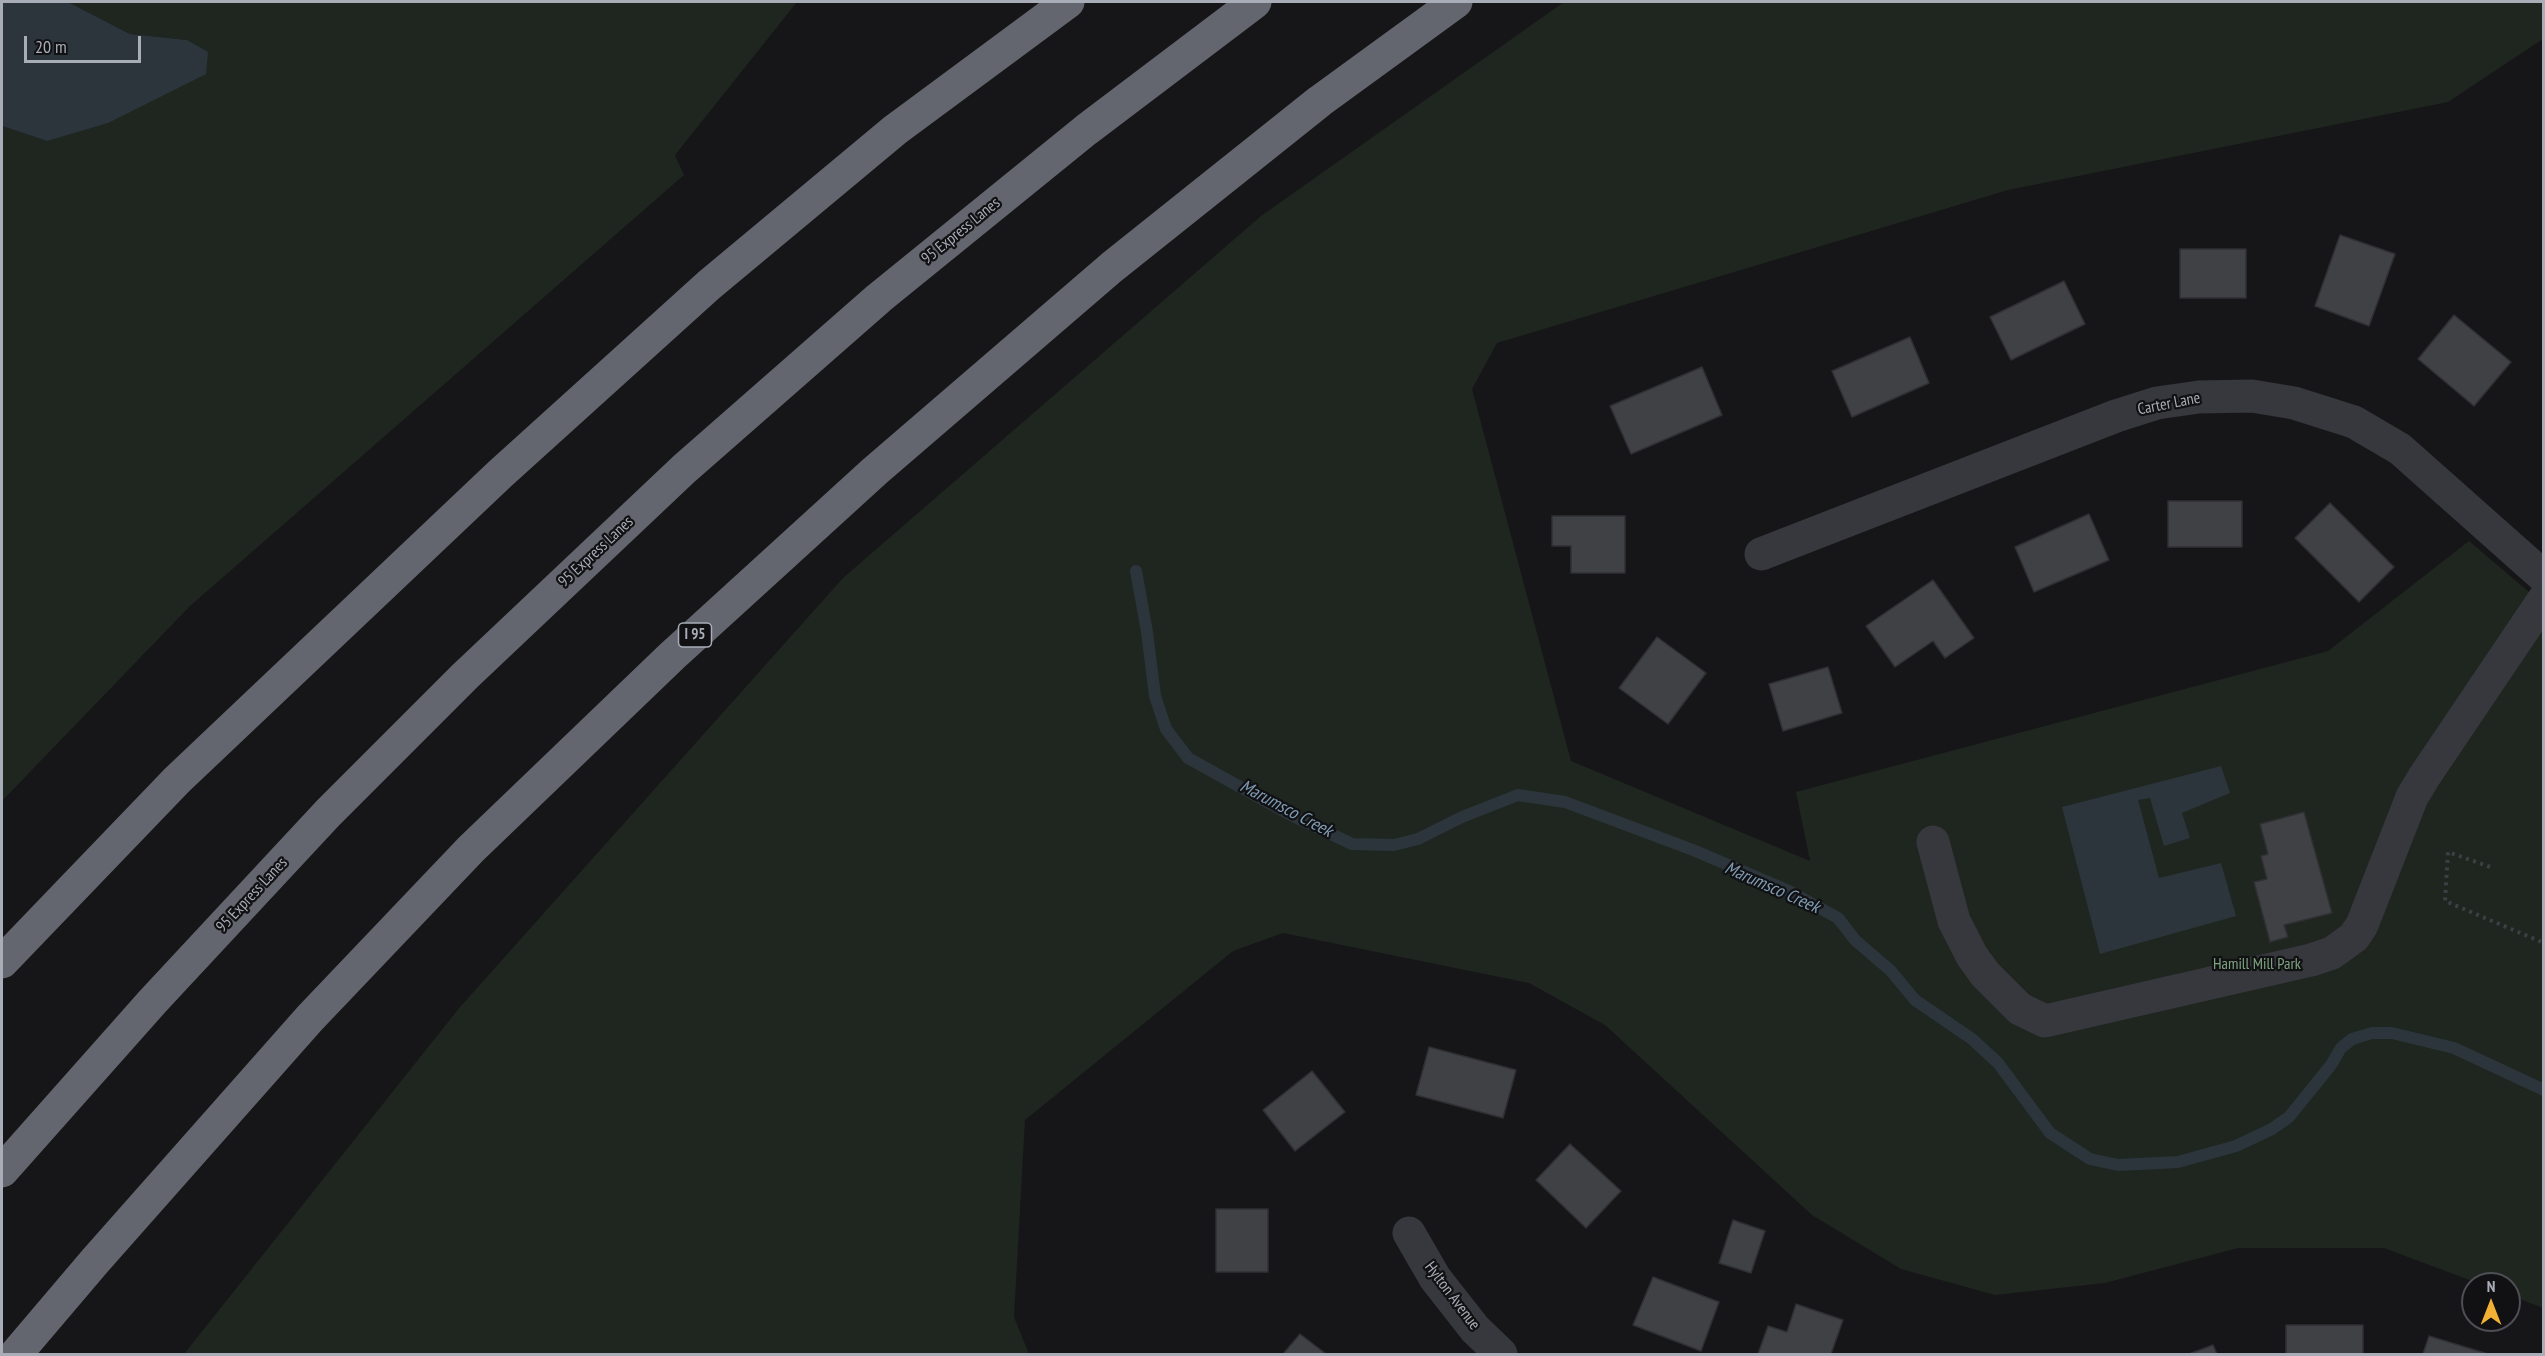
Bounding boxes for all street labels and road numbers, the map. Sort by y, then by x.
street label: 95 Express Lanes [918,194,1004,268]
street label: Carter Lane [2136,389,2202,419]
street label: 95 Express Lanes [555,512,637,592]
road number: I 95 [678,623,712,647]
street label: 95 Express Lanes [212,854,292,936]
street label: Hylton Avenue [1420,1258,1484,1334]

